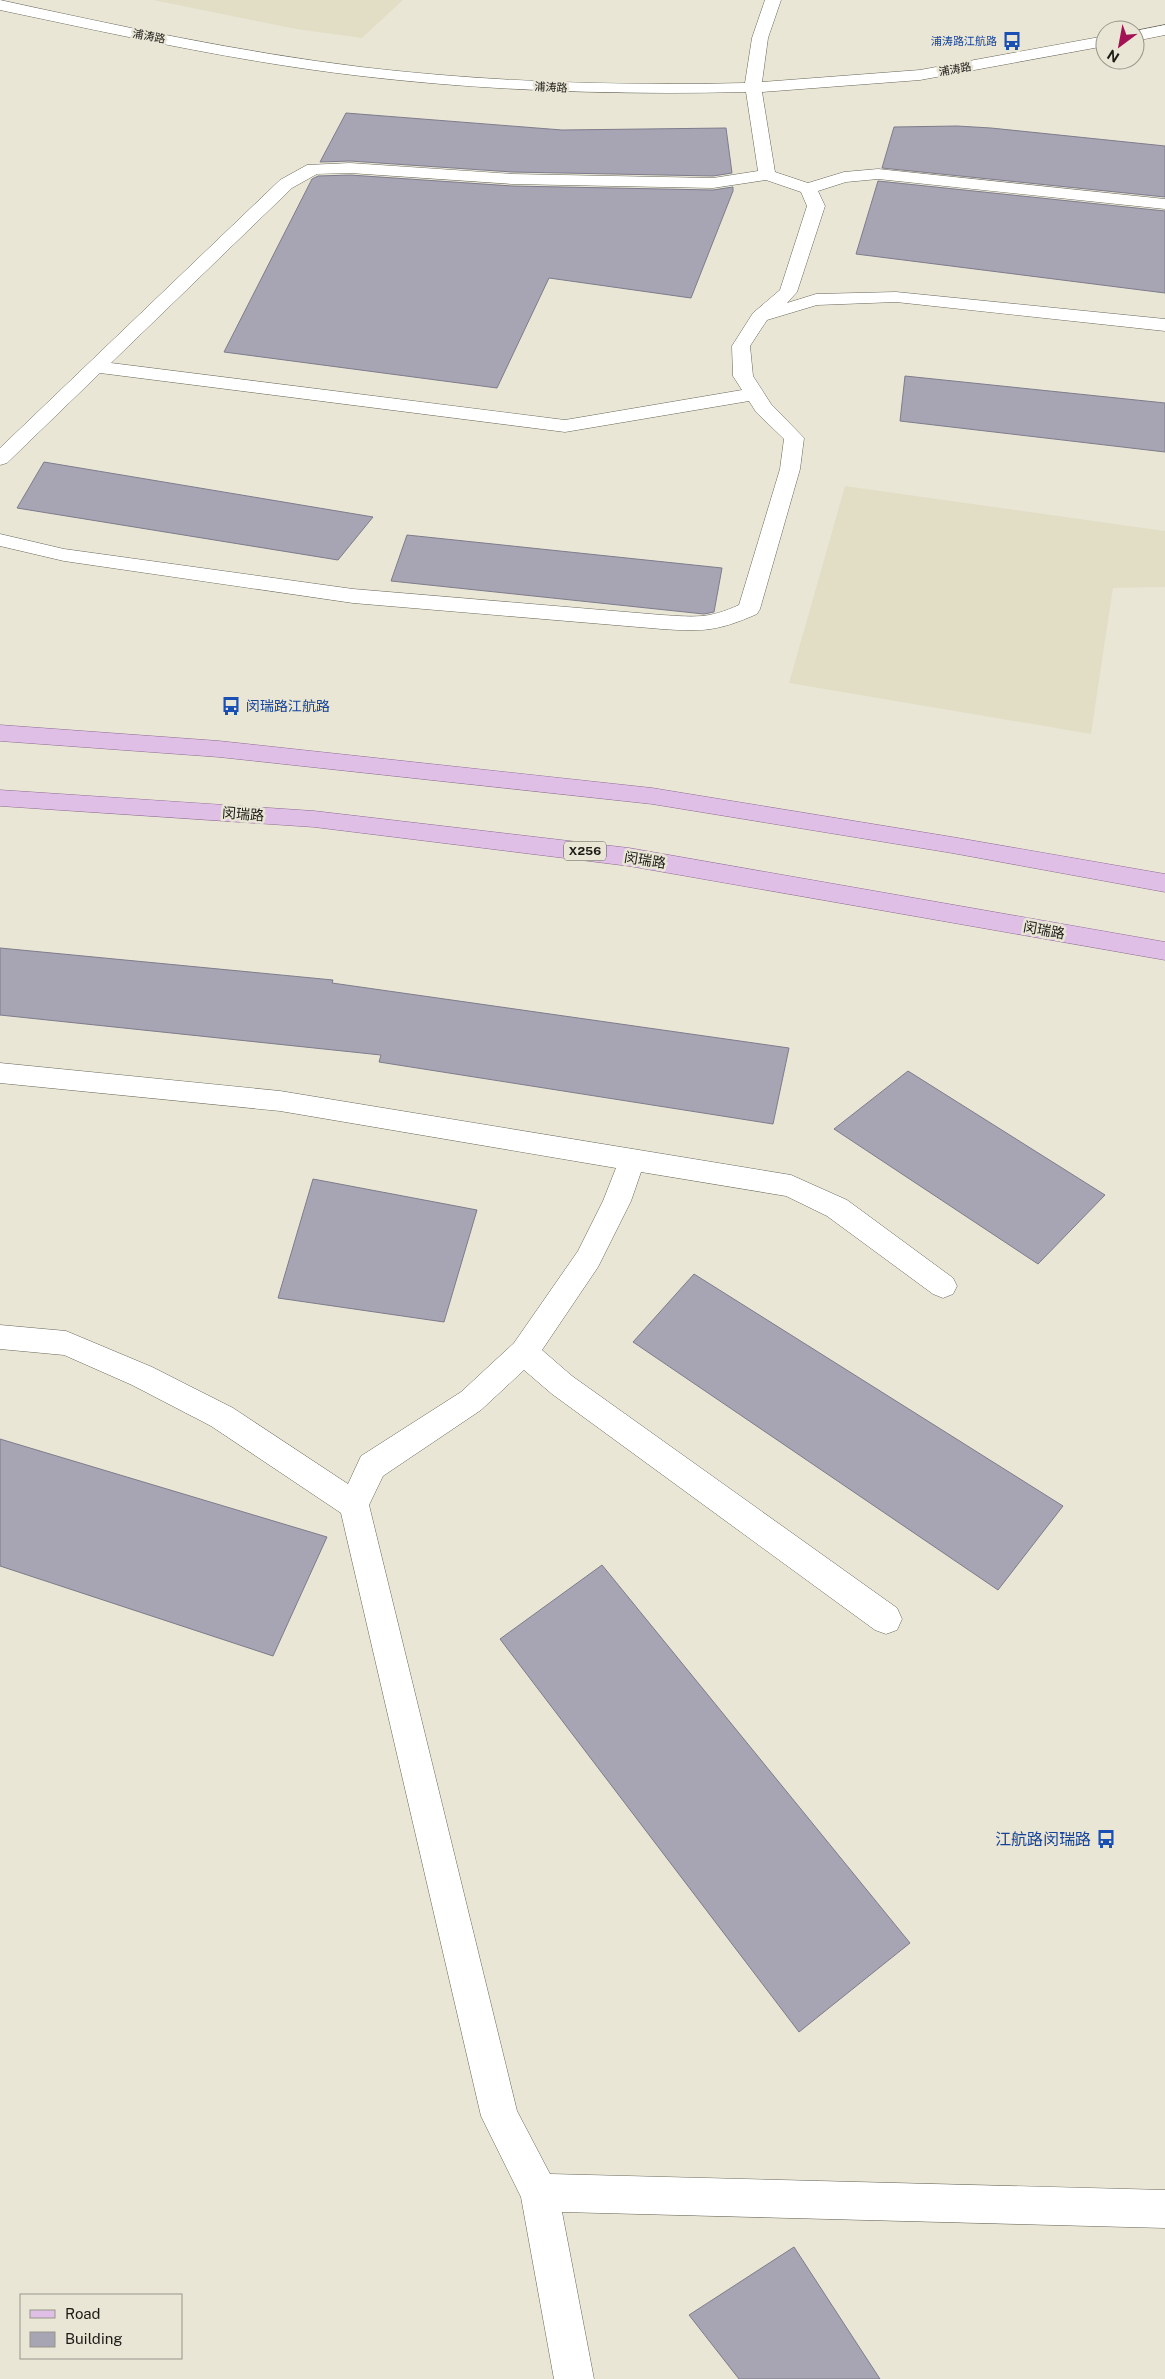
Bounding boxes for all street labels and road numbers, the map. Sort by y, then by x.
street label: 浦涛路 [132,27,166,45]
street label: 浦涛路 [938,60,972,78]
street label: 浦涛路 [534,80,568,94]
street label: 闵瑞路 [221,805,265,823]
road number: X256 [564,841,606,860]
street label: 闵瑞路 [623,849,667,871]
street label: 闵瑞路 [1022,918,1066,942]

